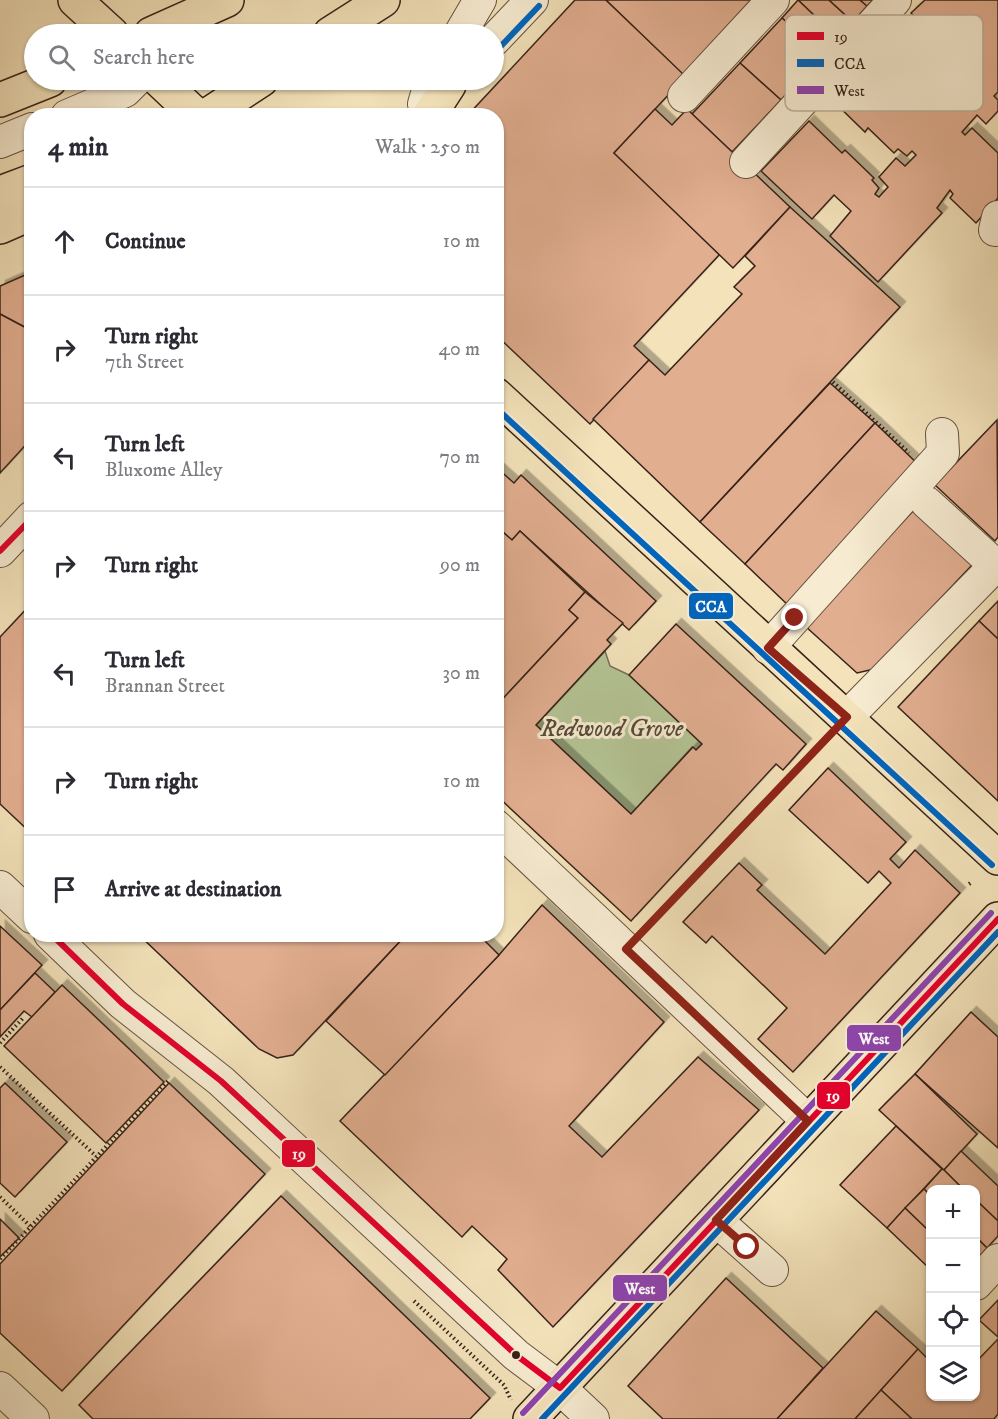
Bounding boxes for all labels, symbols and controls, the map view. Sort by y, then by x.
legend [785,15,983,111]
search box [24,24,504,90]
text: 19 [834,27,848,47]
icon: search [45,41,78,74]
text: Search here [93,44,195,71]
text: CCA [834,54,866,74]
text: West [833,81,865,101]
text: 4 min [48,131,108,164]
text: Walk · 250 m [375,135,480,160]
icon: ahead [48,225,81,258]
text: Continue [105,228,186,255]
text: 10 m [443,229,480,254]
text: Turn right [105,323,198,350]
icon: right [48,333,81,366]
text: 40 m [438,337,480,362]
text: 7th Street [105,350,184,375]
text: Turn left [105,431,185,458]
icon: left [48,441,81,474]
text: 70 m [439,445,480,470]
text: Bluxome Alley [105,458,223,483]
icon: right [48,549,81,582]
text: Turn right [105,552,198,579]
text: 90 m [440,553,480,578]
line badge: CCA [688,592,734,620]
text: CCA [695,597,728,617]
route end [781,604,807,630]
text: Turn left [105,647,185,674]
icon: left [48,657,81,690]
text: 30 m [442,661,480,686]
text: Brannan Street [105,674,225,699]
park label: Redwood Grove [540,714,684,744]
icon: right [48,765,81,798]
text: Turn right [105,768,198,795]
text: 10 m [443,769,480,794]
icon: arrive [48,873,81,906]
text: Arrive at destination [105,876,282,903]
line badge: West [846,1024,902,1052]
text: West [858,1029,890,1049]
line badge: 19 [816,1081,851,1110]
text: 19 [826,1086,840,1106]
line badge: 19 [281,1139,316,1168]
text: 19 [292,1144,306,1164]
map controls [926,1185,980,1401]
button: + [926,1185,980,1239]
route start [733,1233,759,1259]
button: − [926,1239,980,1293]
line badge: West [612,1274,668,1302]
text: West [624,1279,656,1299]
button: locate [926,1293,980,1347]
button: layers [926,1347,980,1401]
unlabelled marker [510,1349,522,1361]

